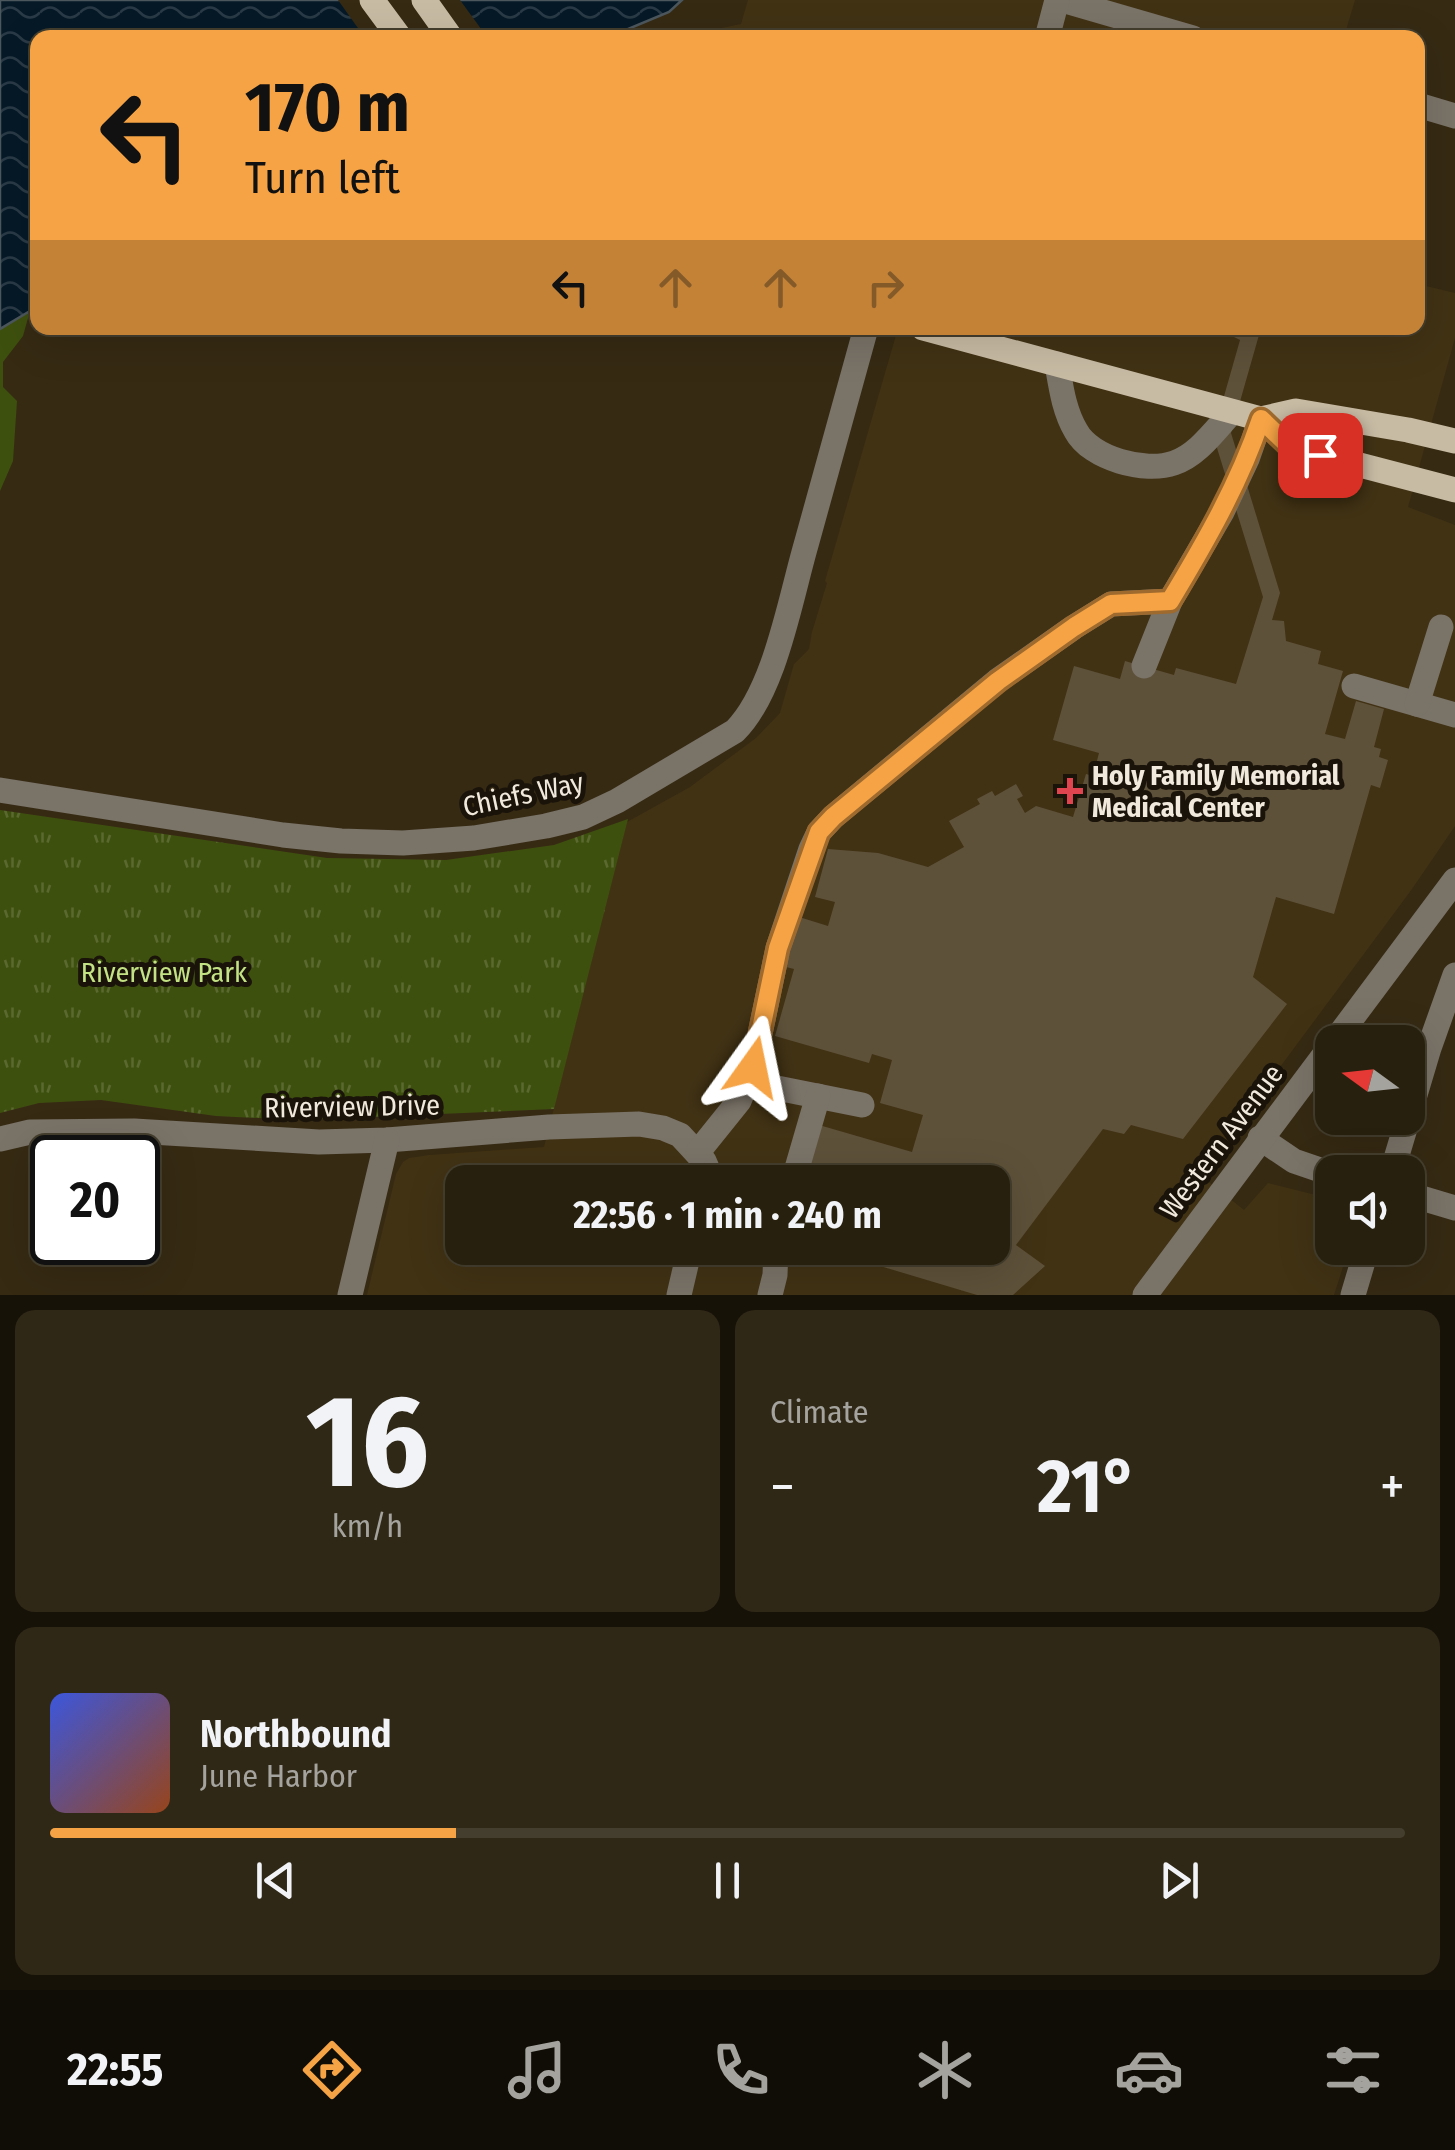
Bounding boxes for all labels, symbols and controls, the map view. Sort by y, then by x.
text: 170 m [245,66,410,150]
icon: left [80,70,210,200]
text: Turn left [245,151,400,205]
icon: left [543,260,598,315]
icon: ahead [648,260,703,315]
icon: ahead [753,260,808,315]
icon: right [858,260,913,315]
pin [1278,413,1363,498]
icon: arrive [1293,428,1348,483]
place label: Holy Family Memorial Medical Center [1092,759,1340,824]
street label: Chiefs Way [460,766,587,823]
marker: Holy Family Memorial Medical Center [1057,778,1083,804]
park label: Riverview Park [81,956,248,989]
position arrow [701,1015,805,1119]
north arrow [1315,1025,1425,1135]
map controls [1315,1025,1425,1265]
street label: Western Avenue [1153,1058,1290,1225]
street label: Riverview Drive [264,1088,440,1125]
speed limit sign: 20 [30,1135,160,1265]
button: sound [1315,1155,1425,1265]
text: 22:56 · 1 min · 240 m [573,1192,882,1238]
text: 16 [306,1364,429,1520]
text: Climate [770,1393,869,1431]
text: 21° [1037,1442,1138,1532]
text: − [770,1454,795,1520]
text: + [1380,1454,1405,1520]
text: km/h [332,1507,403,1545]
text: Northbound [200,1711,392,1757]
text: June Harbor [200,1757,357,1795]
icon: previous [248,1853,303,1908]
icon: pause [700,1853,755,1908]
icon: next [1152,1853,1207,1908]
icon: directions [297,2035,367,2105]
icon: music [502,2035,572,2105]
icon: phone [706,2035,776,2105]
icon: climate [910,2035,980,2105]
icon: car [1114,2035,1184,2105]
icon: filters [1318,2035,1388,2105]
text: 22:55 [67,2043,163,2097]

